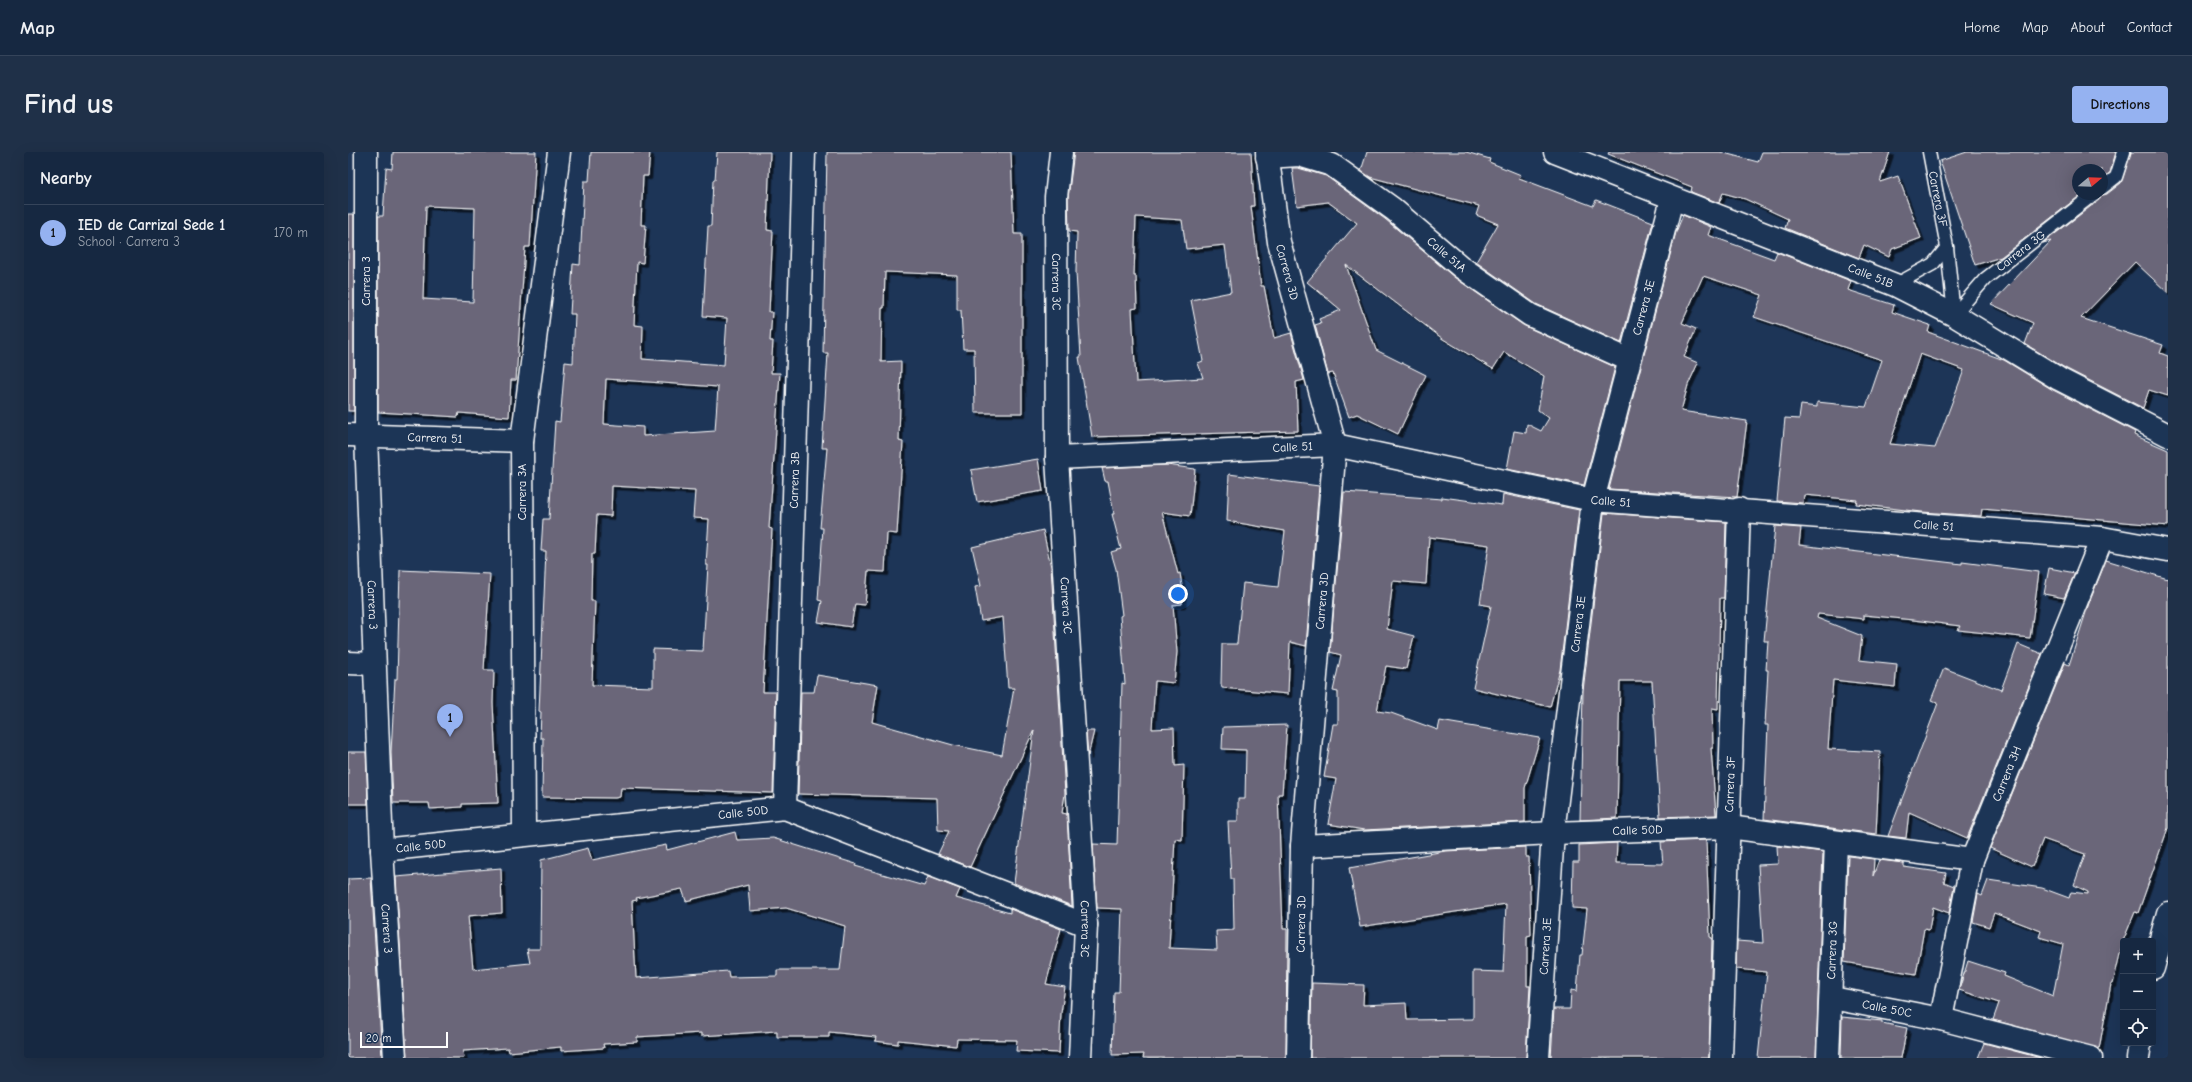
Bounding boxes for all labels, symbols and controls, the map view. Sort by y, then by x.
text: Map [20,17,55,39]
text: Home [1964,19,2000,36]
text: Map [2022,19,2048,36]
text: About [2070,19,2105,36]
text: Contact [2127,19,2172,36]
button: Directions [2072,86,2168,123]
text: Find us [24,88,113,120]
north arrow [2072,164,2108,200]
text: Nearby [40,169,91,188]
street label: Carrera 3F [1926,170,1950,228]
text: IED de Carrizal Sede 1 [78,216,225,234]
text: 1 [50,225,56,240]
text: 170 m [274,225,308,240]
street label: Carrera 3G [1994,227,2049,274]
text: School · Carrera 3 [78,234,180,249]
street label: Calle 51A [1424,234,1469,275]
street label: Carrera 3D [1273,243,1302,302]
street label: Carrera 3C [1049,253,1063,310]
street label: Carrera 3 [359,256,373,306]
street label: Calle 51B [1846,260,1895,291]
street label: Carrera 3E [1630,278,1658,337]
street label: Carrera 51 [407,430,463,446]
street label: Calle 51 [1272,439,1313,455]
street label: Carrera 3B [787,451,802,509]
street label: Carrera 3A [515,464,529,520]
street label: Calle 51 [1590,493,1632,510]
street label: Calle 51 [1913,517,1955,534]
street label: Carrera 3D [1313,572,1331,630]
street label: Carrera 3C [1057,576,1075,634]
street label: Carrera 3 [365,580,380,630]
your location [1168,584,1188,604]
street label: Carrera 3E [1568,595,1588,653]
pin: 1 [437,704,463,737]
street label: Carrera 3H [1989,744,2024,803]
street label: Carrera 3F [1722,756,1738,813]
street label: Calle 50D [717,803,769,822]
street label: Calle 50D [1612,822,1663,838]
street label: Calle 50D [395,836,447,856]
street label: Carrera 3D [1294,895,1308,953]
street label: Carrera 3C [1077,900,1093,958]
street label: Carrera 3 [378,903,395,954]
street label: Carrera 3E [1537,917,1554,975]
street label: Carrera 3G [1824,920,1840,979]
map controls [2120,938,2156,1046]
button: + [2120,938,2156,974]
button: − [2120,974,2156,1010]
street label: Calle 50C [1861,997,1913,1020]
button: locate [2120,1010,2156,1046]
scale bar [360,1030,448,1049]
text: 20 m [366,1032,391,1045]

